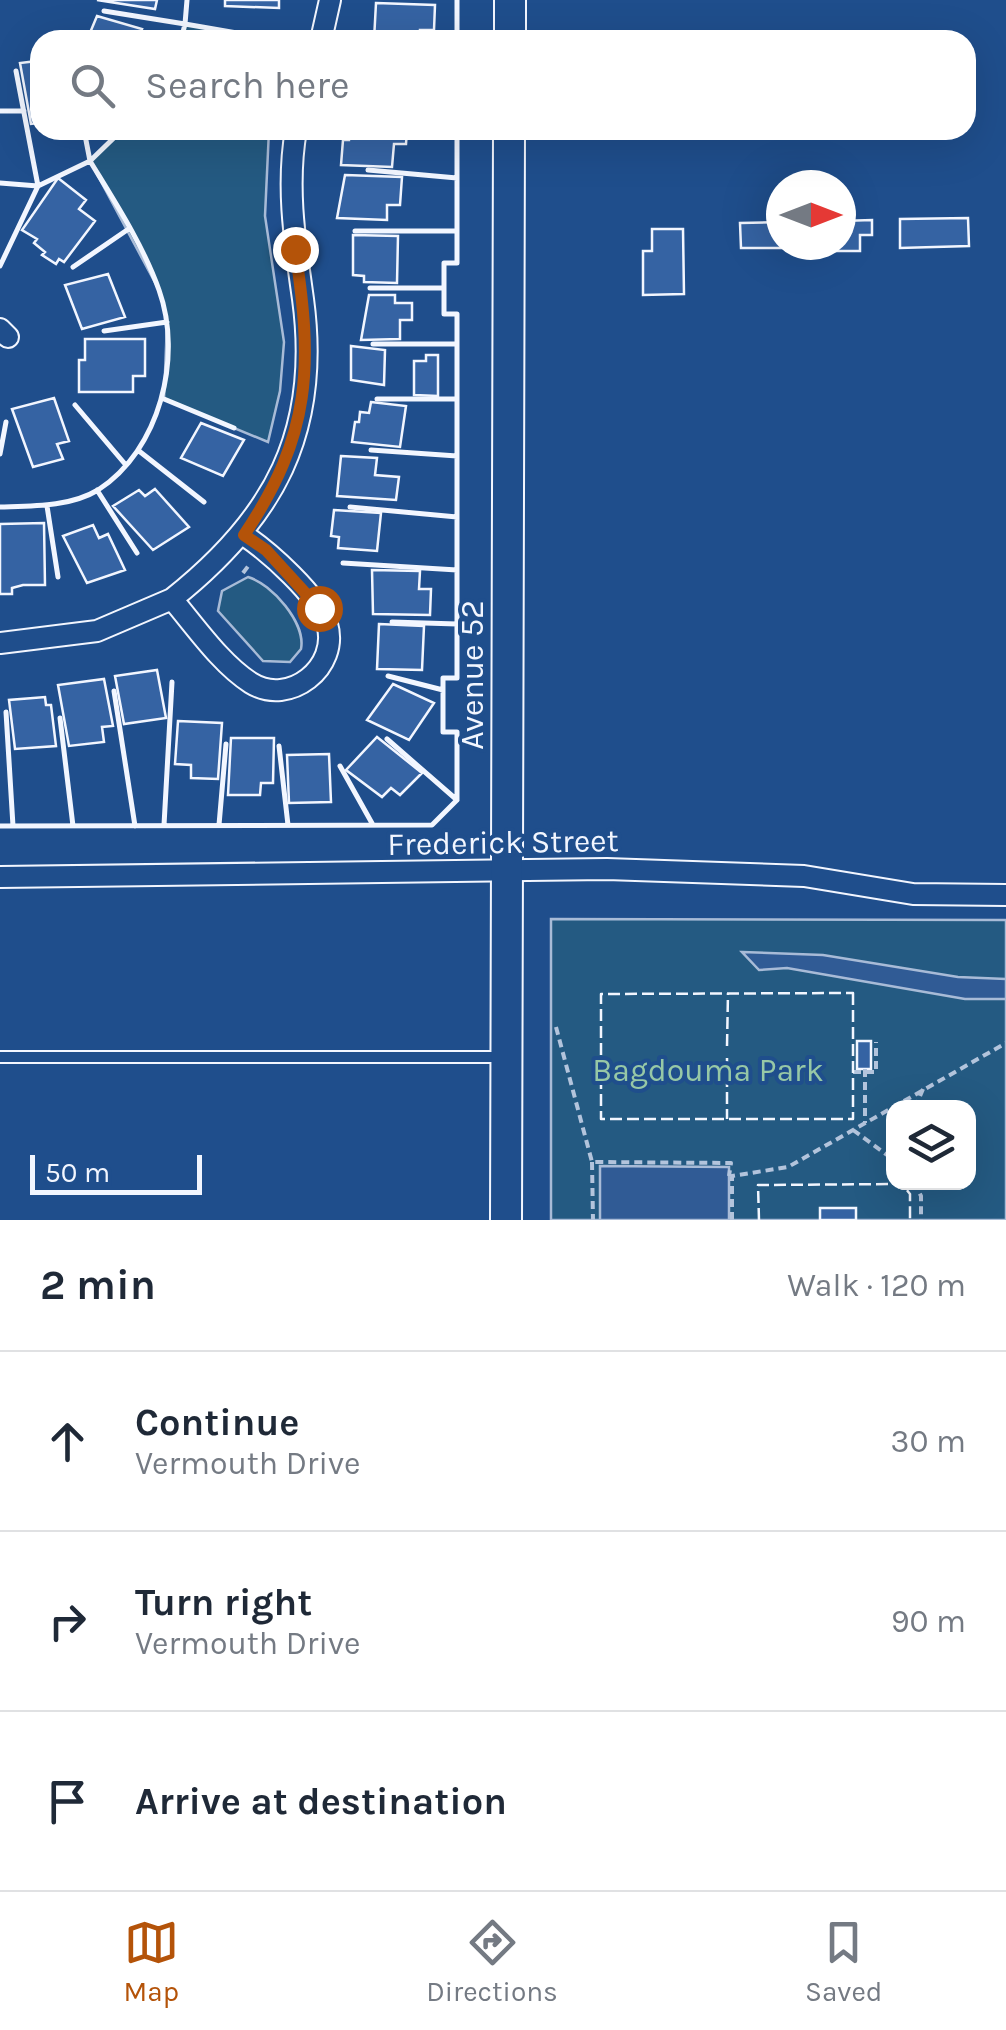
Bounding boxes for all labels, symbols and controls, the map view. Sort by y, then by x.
search box [30,30,976,140]
icon: search [65,58,120,113]
text: Search here [145,63,349,108]
north arrow [766,170,856,260]
route end [273,227,319,273]
route start [297,586,343,632]
street label: Avenue 52 [454,600,491,750]
street label: Frederick Street [387,822,619,863]
park label: Bagdouma Park [592,1052,824,1089]
map controls [886,1100,976,1190]
button: layers [886,1100,976,1190]
scale bar [30,1150,202,1194]
text: 50 m [45,1156,110,1189]
text: 2 min [40,1260,156,1310]
text: Walk · 120 m [787,1267,966,1304]
text: Continue [135,1400,299,1445]
icon: ahead [40,1414,95,1469]
text: 30 m [891,1423,966,1460]
text: Vermouth Drive [135,1445,360,1482]
text: Turn right [135,1580,312,1625]
icon: right [40,1594,95,1649]
text: 90 m [891,1603,966,1640]
text: Vermouth Drive [135,1625,360,1662]
icon: arrive [40,1774,95,1829]
text: Arrive at destination [135,1779,507,1824]
tab: Map [124,1915,179,2008]
tab: Directions [426,1915,558,2008]
tab: Saved [805,1915,882,2008]

